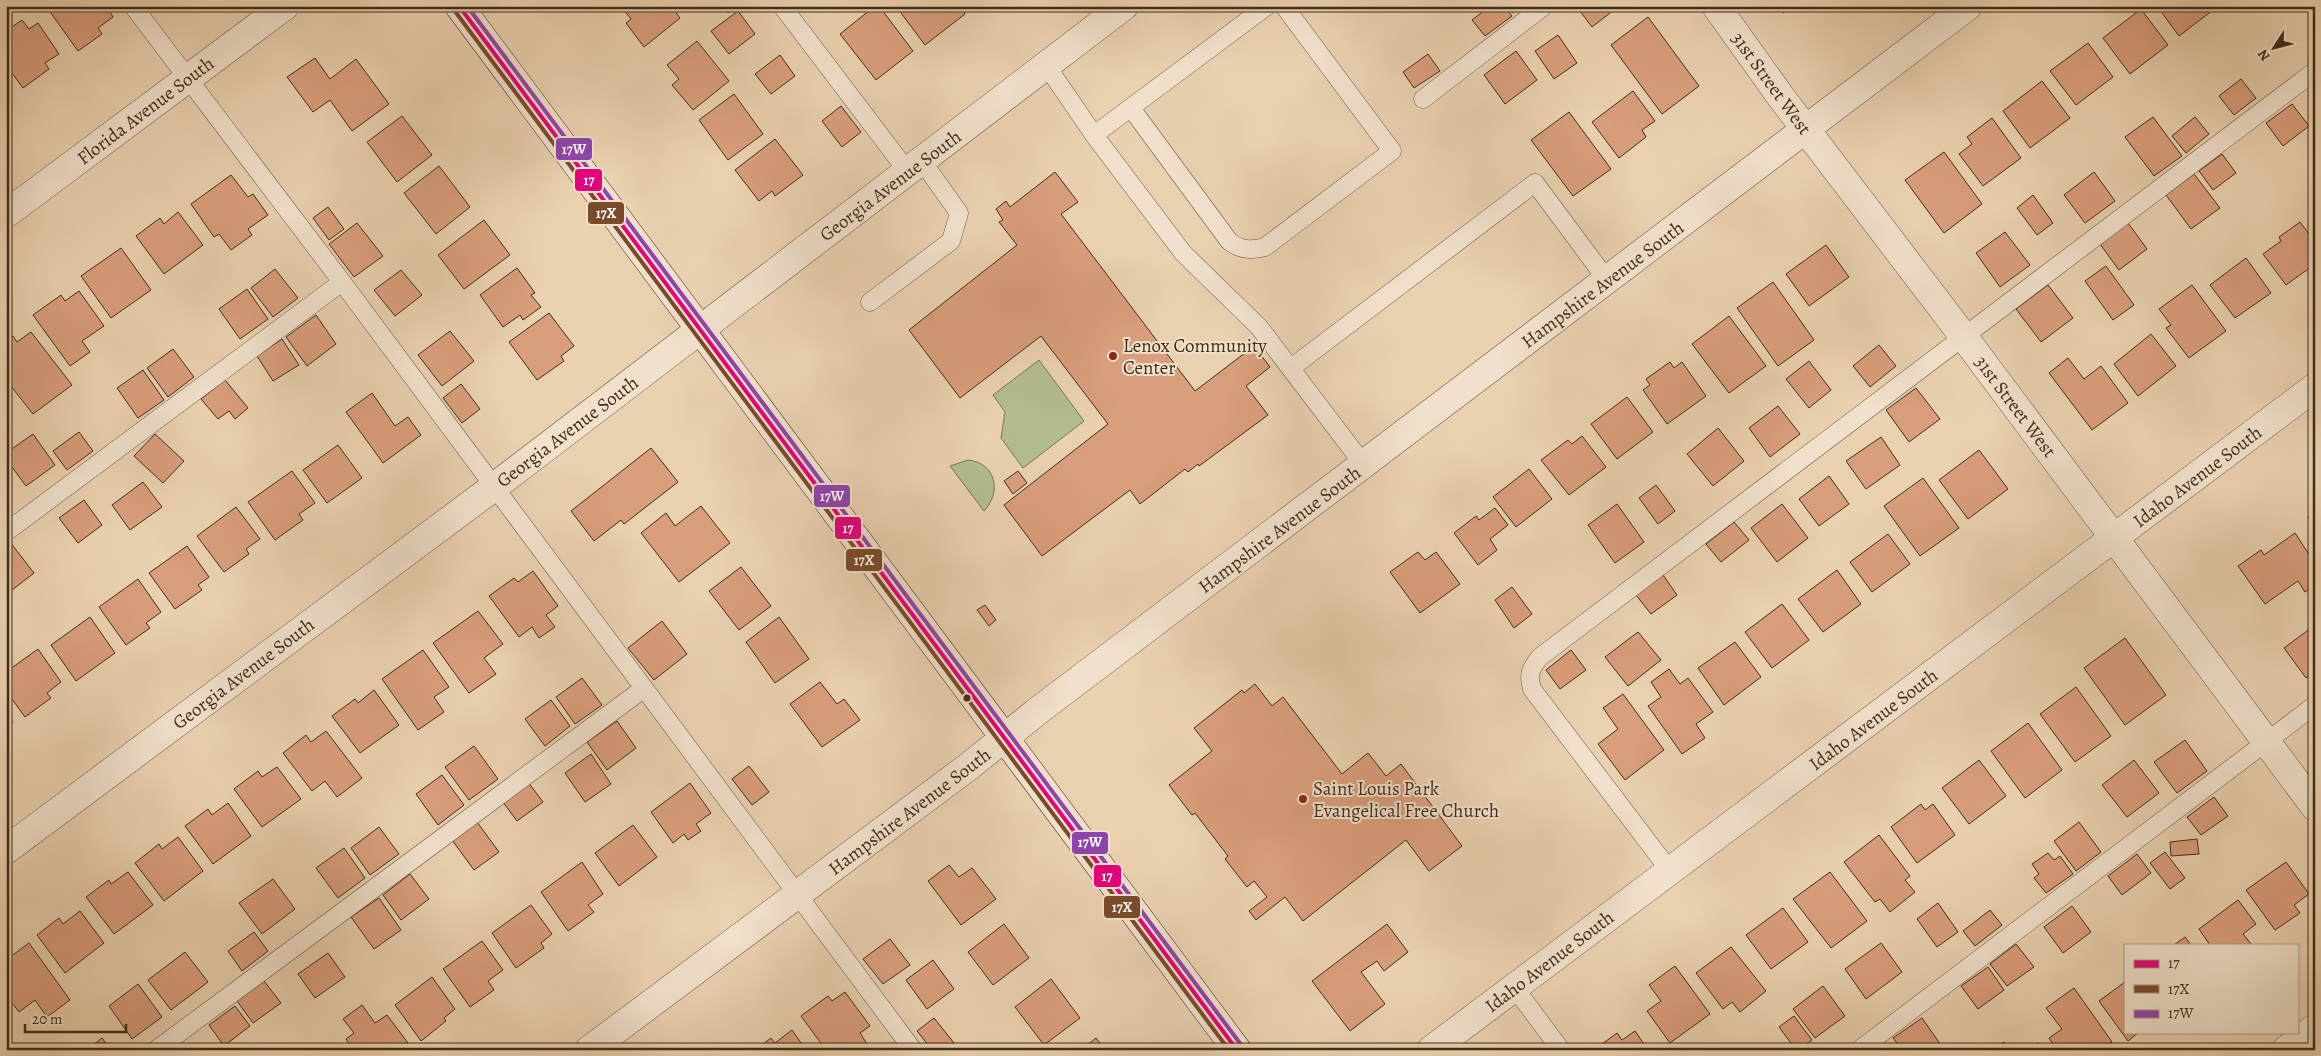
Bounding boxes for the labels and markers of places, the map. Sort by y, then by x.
place label: Lenox Community Center [1123,333,1267,381]
marker: Lenox Community Center [1107,350,1119,362]
unlabelled marker [962,693,972,703]
place label: Saint Louis Park Evangelical Free Church [1313,776,1499,824]
marker: Saint Louis Park Evangelical Free Church [1297,793,1309,805]

